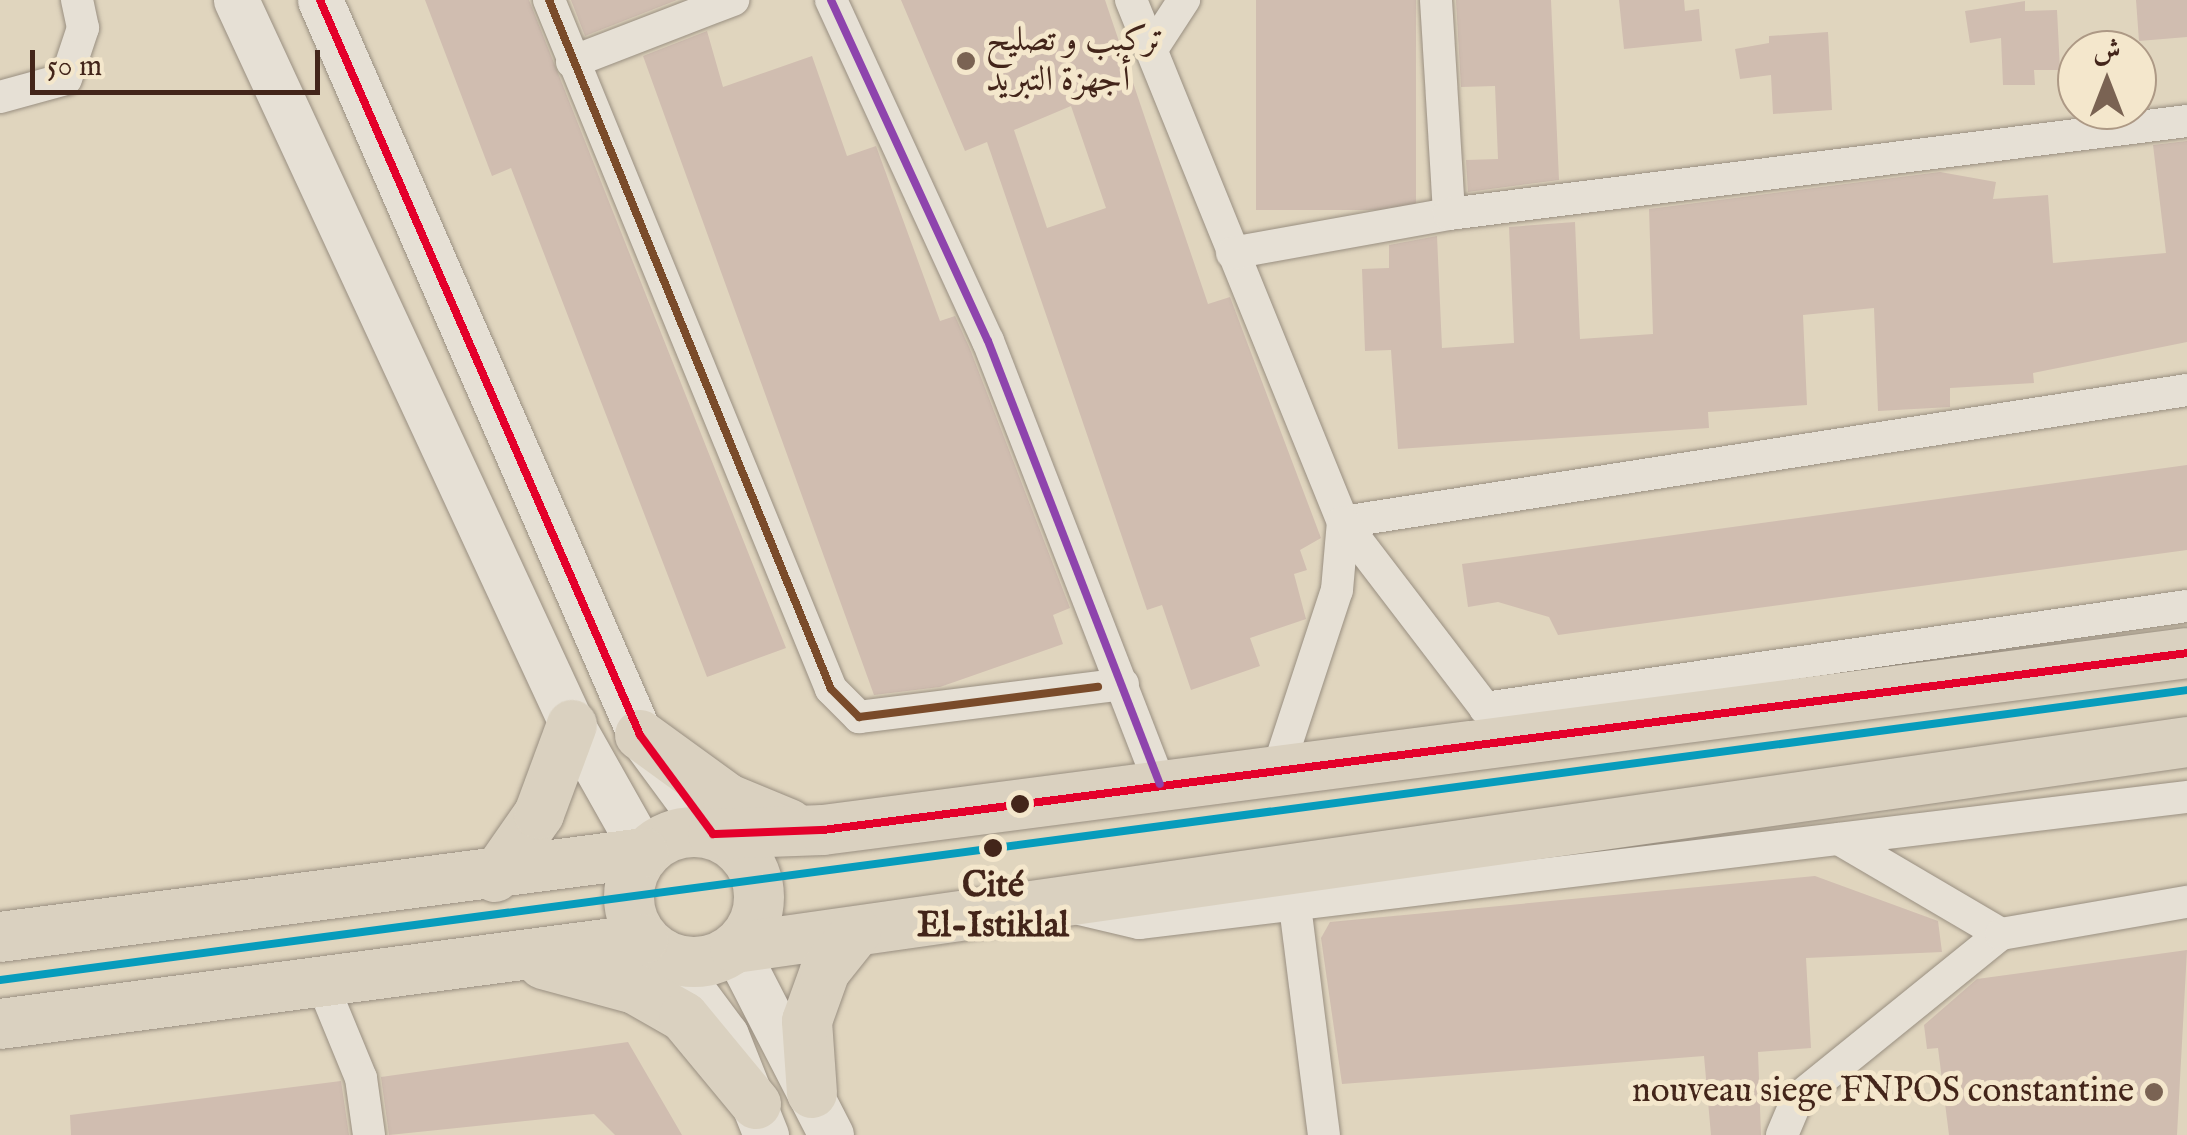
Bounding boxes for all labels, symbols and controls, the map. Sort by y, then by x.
place label: تركيب و تصليح أجهزة التبريد [986,20,1164,102]
scale bar [35,30,325,92]
north arrow [2057,30,2157,130]
text: ش [2093,34,2121,69]
text: 50 m [47,48,102,86]
marker: تركيب و تصليح أجهزة التبريد [955,50,977,72]
unlabelled marker [1010,794,1030,814]
marker: Cité El-Istiklal [980,835,1006,861]
place label: Cité El-Istiklal [917,866,1069,948]
place label: nouveau siege FNPOS constantine [1632,1071,2134,1113]
marker: nouveau siege FNPOS constantine [2143,1081,2165,1103]

